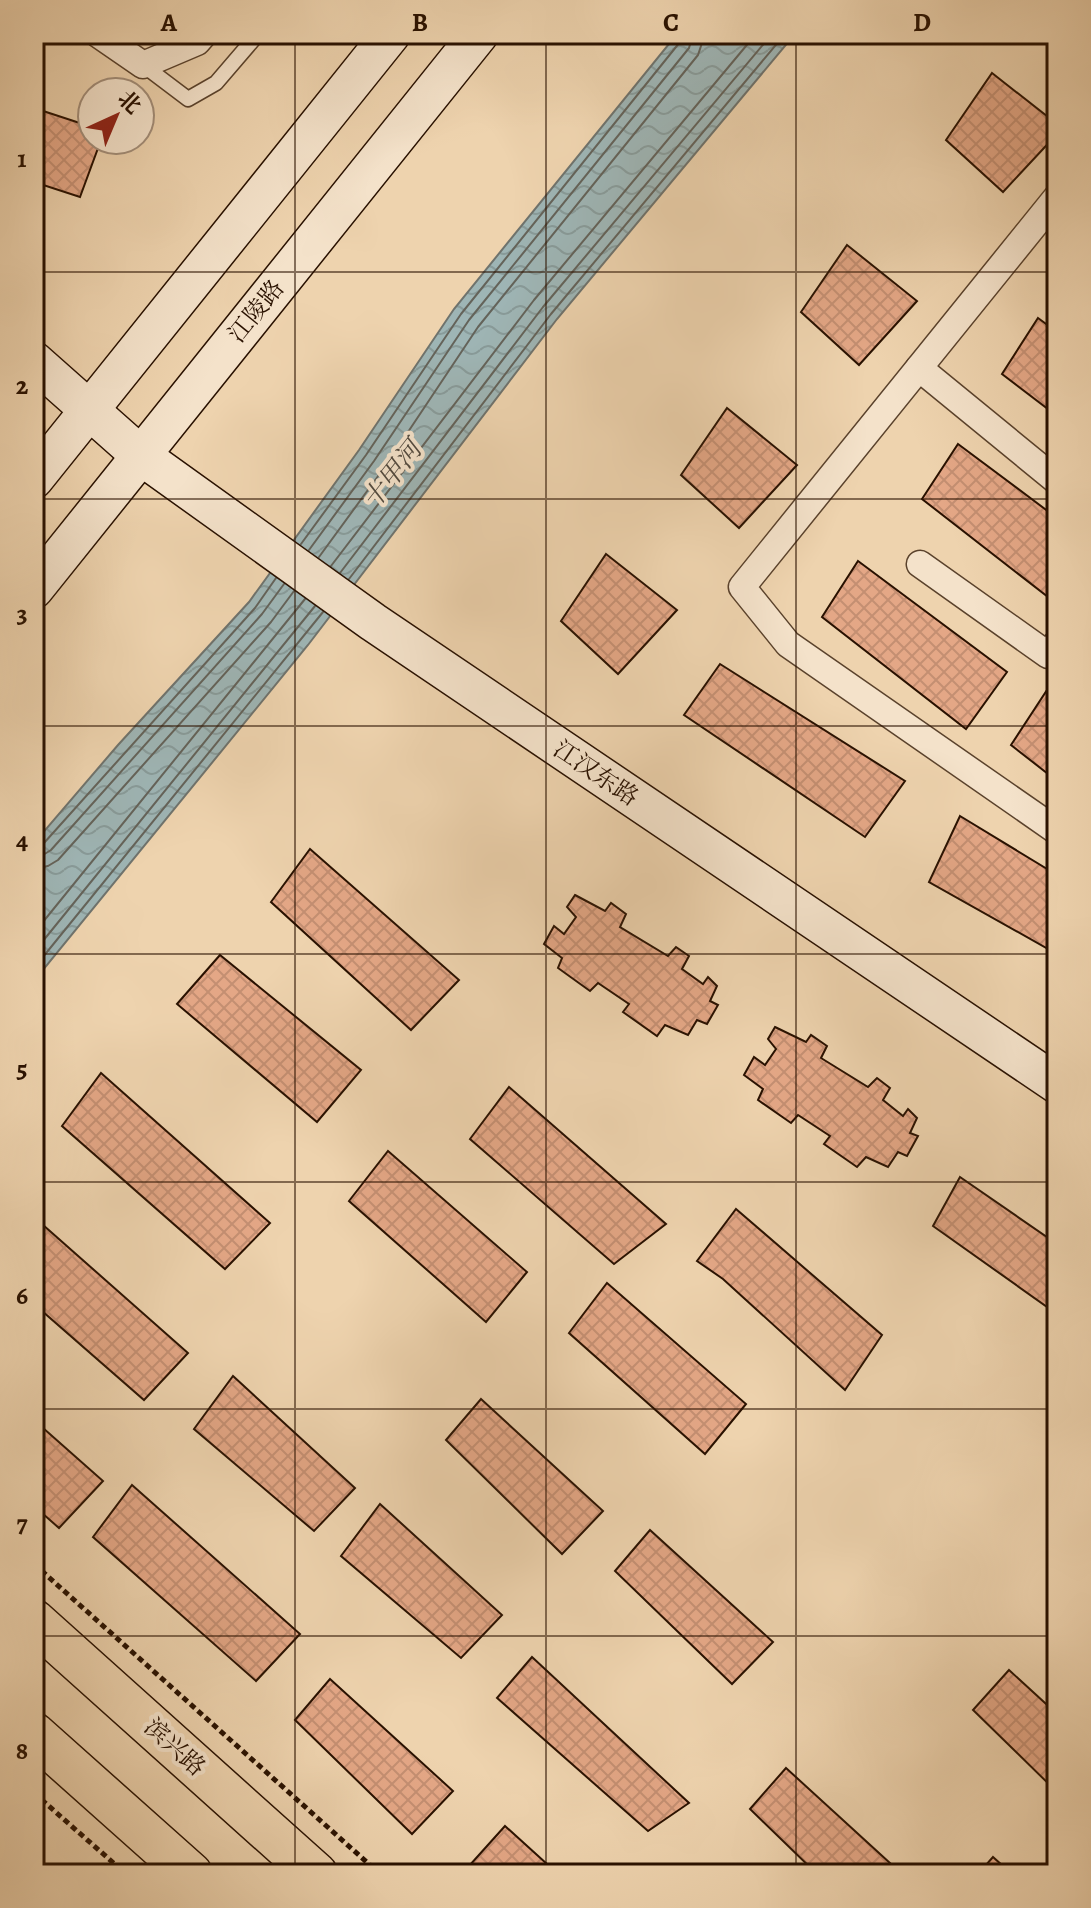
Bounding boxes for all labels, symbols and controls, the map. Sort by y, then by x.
text: A [160,5,178,40]
text: B [412,5,428,40]
text: C [663,5,679,40]
text: D [913,5,931,40]
north arrow [76,76,156,156]
text: 北 [111,84,148,121]
text: 1 [17,141,27,176]
street label: 江陵路 [221,273,291,349]
text: 2 [16,368,29,403]
water label: 十甲河 [354,430,432,517]
text: 3 [16,596,28,631]
street label: 江汉东路 [547,733,645,813]
text: 4 [16,823,28,858]
text: 5 [16,1051,28,1086]
text: 6 [16,1278,28,1313]
text: 7 [16,1506,28,1541]
street label: 滨兴路 [138,1711,212,1783]
text: 8 [16,1733,28,1768]

